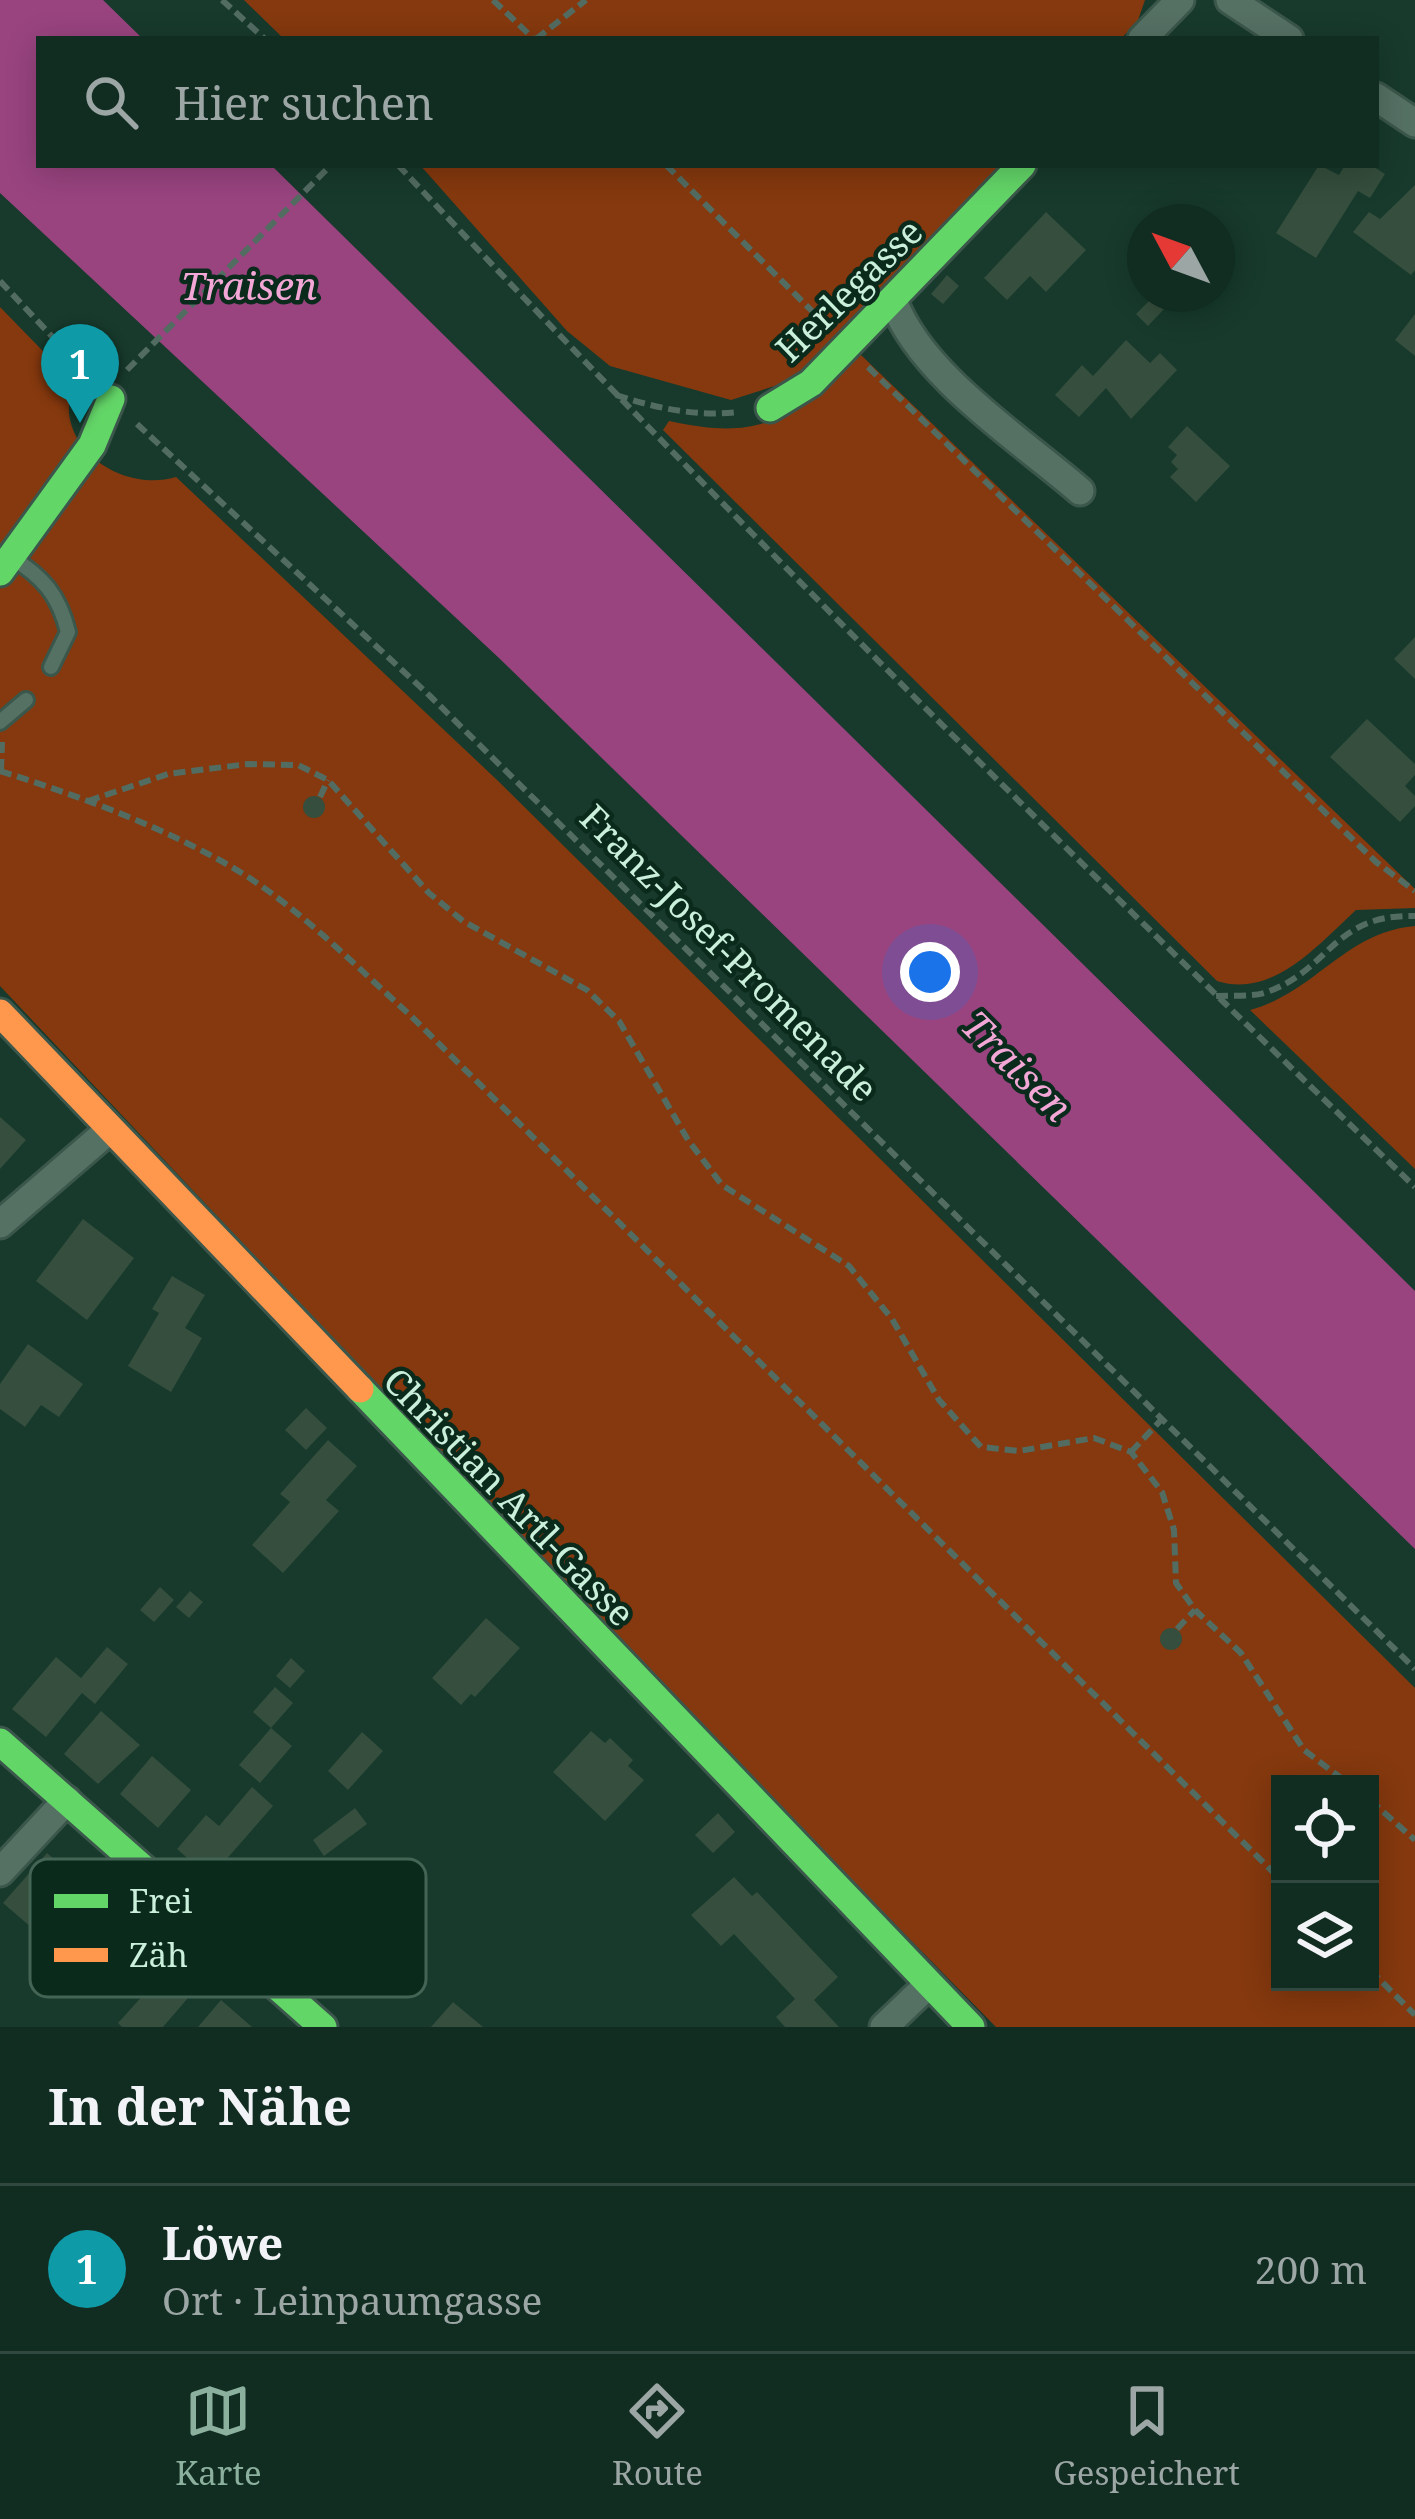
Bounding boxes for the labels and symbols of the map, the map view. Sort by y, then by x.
north arrow [1127,204,1235,312]
street label: Herlegasse [765,207,933,372]
water label: Traisen [181,258,317,311]
pin: 1 [41,324,119,423]
street label: Franz-Josef-Promenade [570,793,889,1112]
your location [900,942,960,1002]
water label: Traisen [951,998,1085,1132]
street label: Christian Artl-Gasse [373,1357,646,1637]
legend [30,1859,426,1997]
text: Frei [129,1878,193,1923]
text: Zäh [129,1932,188,1977]

